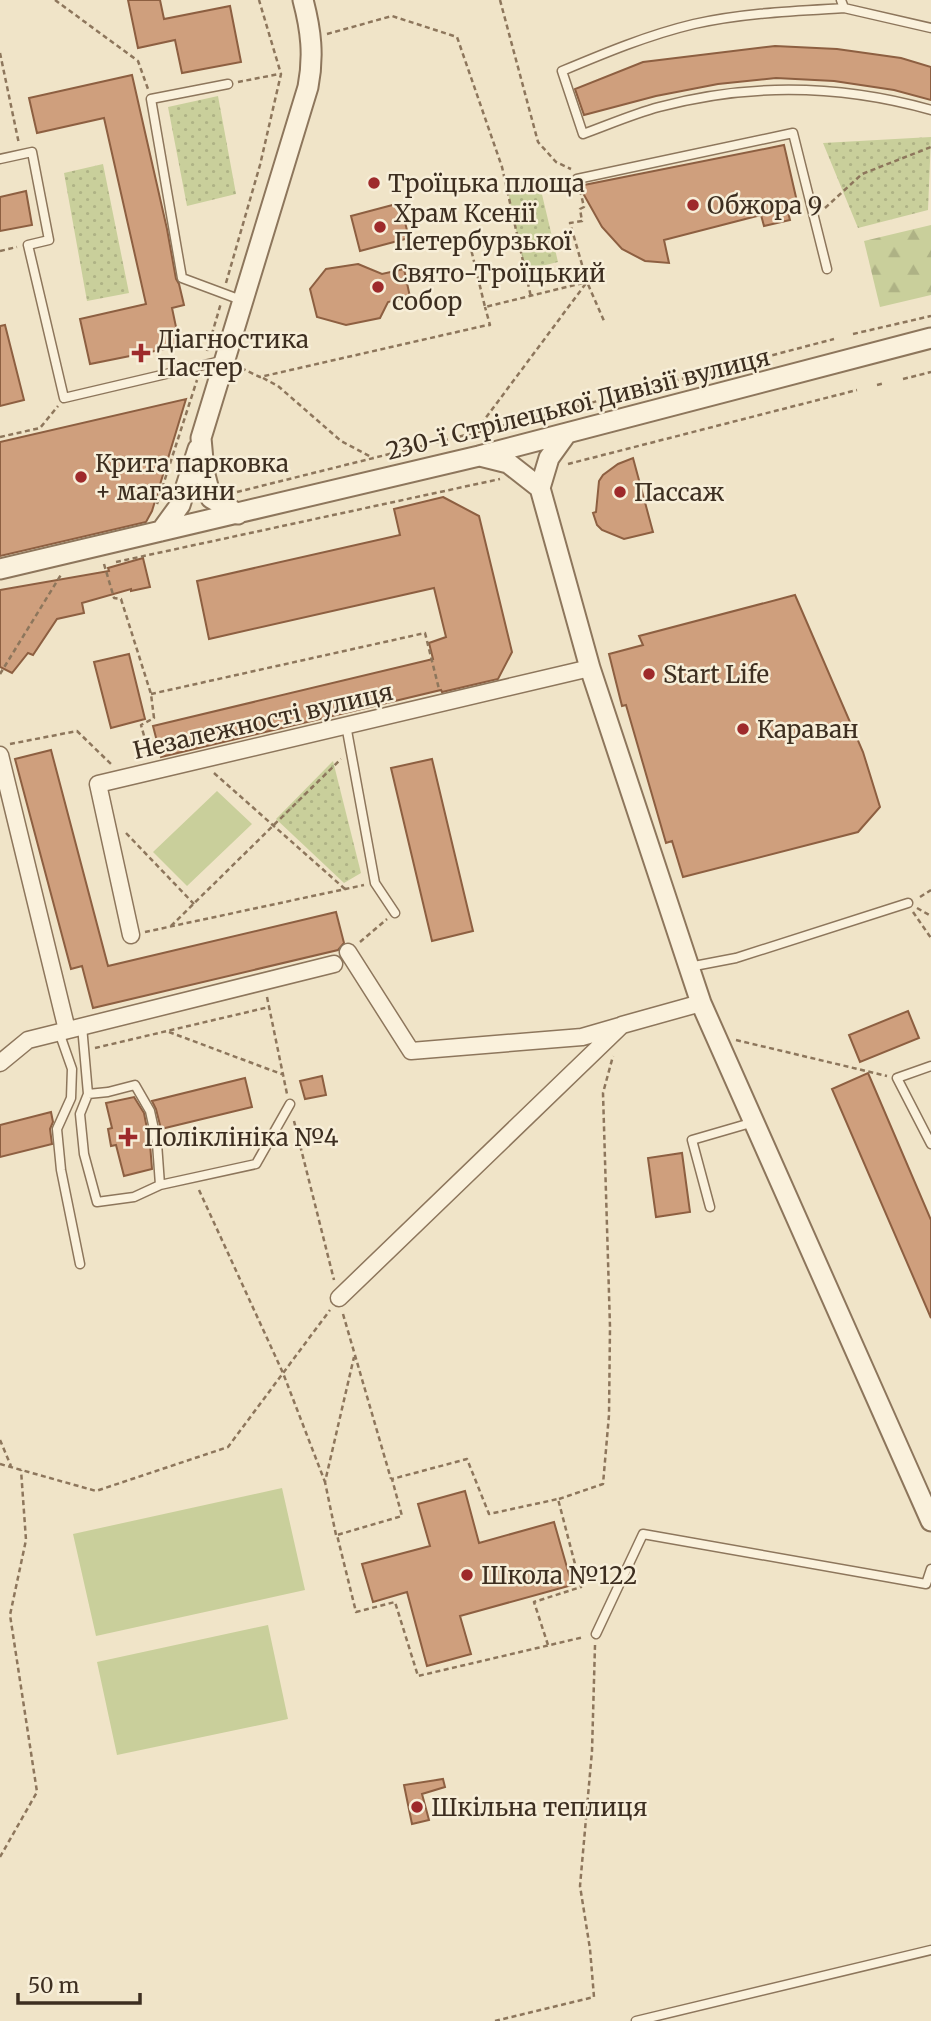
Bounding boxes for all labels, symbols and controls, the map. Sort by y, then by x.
place label: Троїцька площа [388,168,585,199]
marker: Троїцька площа [366,175,382,191]
place label: Обжора 9 [707,190,822,221]
marker: Обжора 9 [685,197,701,213]
place label: Храм Ксенії Петербурзької [394,198,572,257]
marker: Храм Ксенії Петербурзької [372,219,388,235]
place label: Свято-Троїцький собор [392,258,606,317]
marker: Свято-Троїцький собор [370,279,386,295]
place label: Діагностика Пастер [157,324,309,383]
street label: 230-ї Стрілецької Дивізії вулиця [383,341,773,467]
marker: Діагностика Пастер [131,343,151,363]
place label: Крита парковка + магазини [95,448,289,507]
marker: Крита парковка + магазини [73,469,89,485]
place label: Пассаж [634,477,725,508]
marker: Пассаж [612,484,628,500]
place label: Start Life [663,659,769,690]
marker: Start Life [641,666,657,682]
street label: Незалежності вулиця [130,676,396,766]
place label: Караван [757,714,859,745]
marker: Караван [735,721,751,737]
place label: Поліклініка №4 [144,1122,339,1153]
marker: Поліклініка №4 [118,1127,138,1147]
place label: Школа №122 [481,1560,637,1591]
marker: Школа №122 [459,1567,475,1583]
place label: Шкільна теплиця [431,1792,647,1823]
marker: Шкільна теплиця [409,1799,425,1815]
scale bar [18,1962,140,2006]
text: 50 m [28,1972,79,1999]

